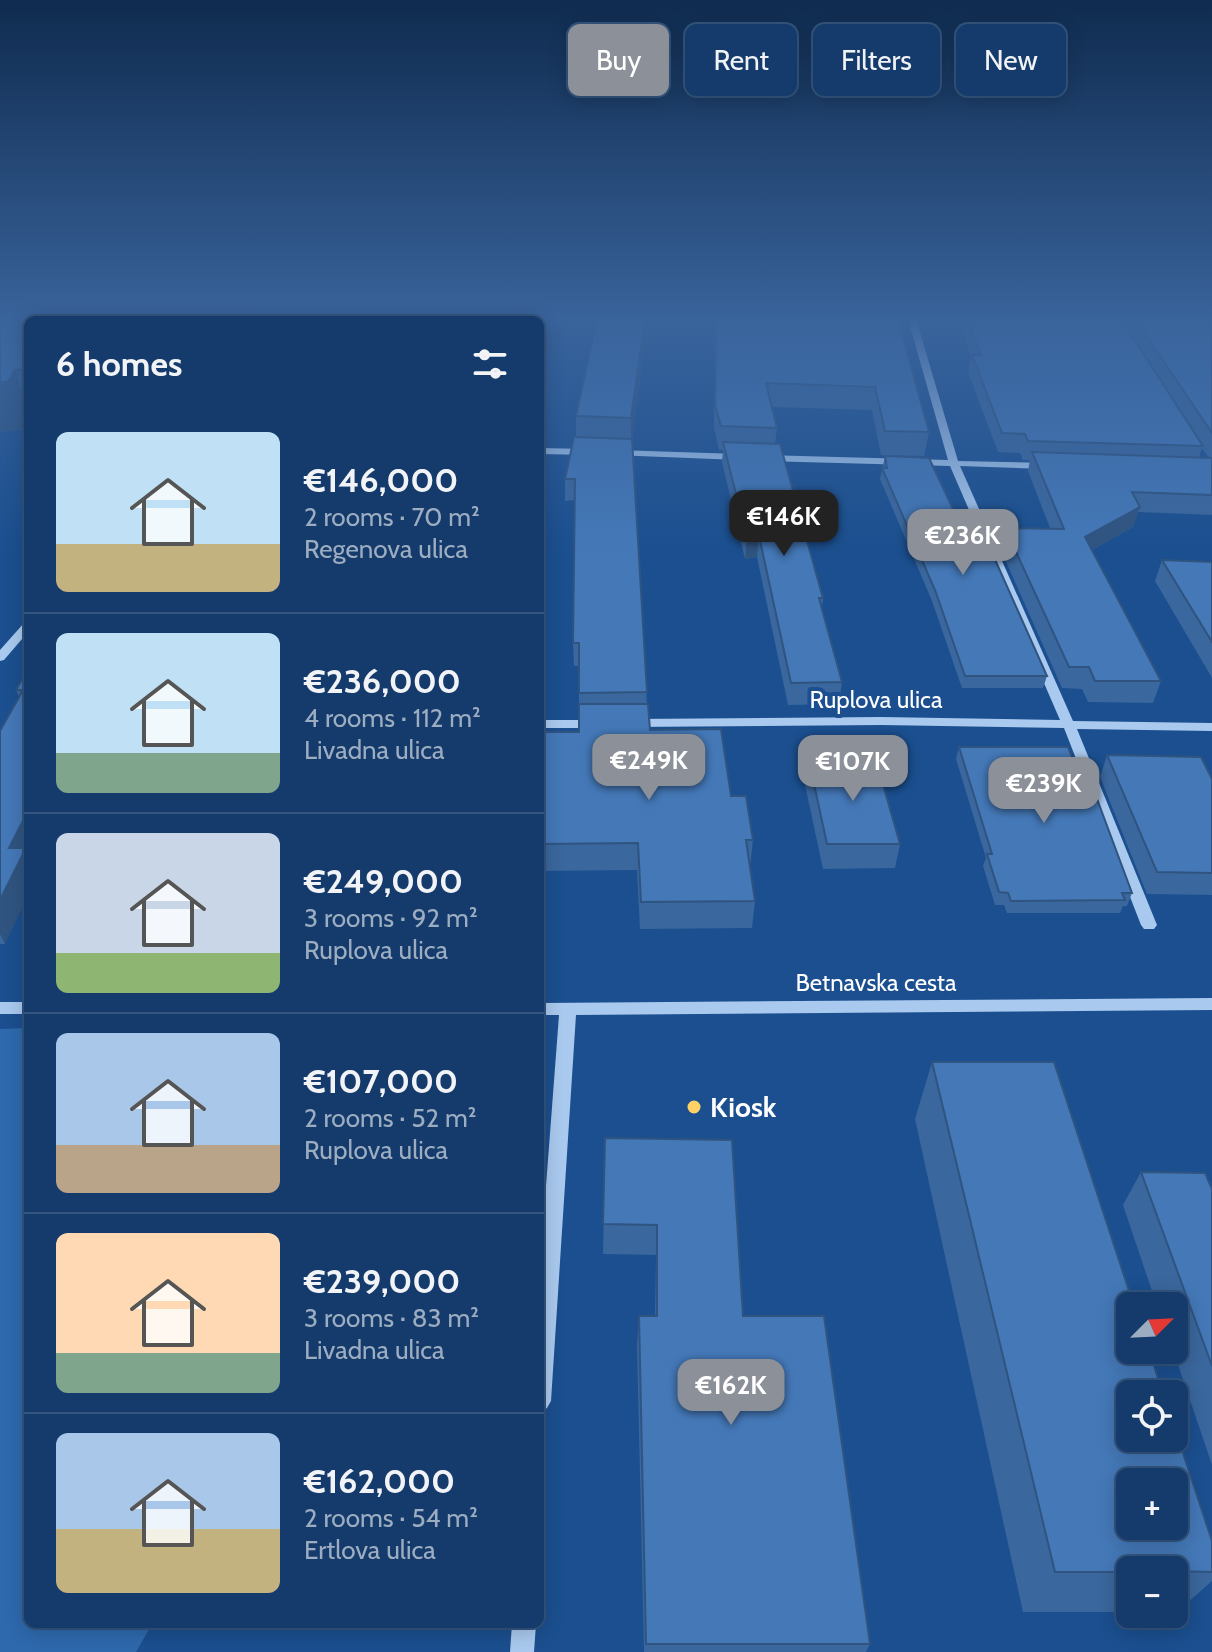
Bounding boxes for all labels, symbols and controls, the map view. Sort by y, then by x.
chip: Buy [568,24,669,96]
chip: Rent [685,24,797,96]
chip: Filters [813,24,940,96]
chip: New [956,24,1066,96]
icon: filters [468,342,512,386]
text: 6 homes [56,343,182,385]
text: €146,000 [304,459,458,501]
icon: home [120,464,216,560]
pin: €146K [728,490,840,558]
text: €146K [747,500,821,532]
text: 2 rooms · 70 m² [304,501,480,533]
pin: €236K [907,509,1019,577]
text: €236K [925,519,1001,551]
text: Regenova ulica [304,533,468,565]
text: €236,000 [304,660,461,702]
icon: home [120,665,216,761]
street label: Ruplova ulica [810,685,943,714]
text: 4 rooms · 112 m² [304,702,481,734]
text: Livadna ulica [304,734,445,766]
pin: €249K [593,734,705,802]
pin: €107K [797,735,909,803]
text: €249K [610,744,688,776]
text: €107K [816,745,890,777]
pin: €239K [988,757,1100,825]
text: €239K [1006,767,1082,799]
text: €249,000 [304,860,463,902]
icon: home [120,865,216,961]
text: 3 rooms · 92 m² [304,902,478,934]
text: Ruplova ulica [304,934,448,966]
street label: Betnavska cesta [796,968,957,997]
text: €107,000 [304,1060,458,1102]
icon: home [120,1065,216,1161]
place label: Kiosk [710,1090,777,1124]
marker: Kiosk [685,1098,703,1116]
text: 2 rooms · 52 m² [304,1102,476,1134]
text: Ruplova ulica [304,1134,448,1166]
text: €239,000 [304,1260,460,1302]
icon: home [120,1265,216,1361]
north arrow [1116,1292,1188,1364]
map controls [1116,1292,1188,1628]
text: 3 rooms · 83 m² [304,1302,479,1334]
text: Livadna ulica [304,1334,445,1366]
pin: €162K [675,1359,787,1427]
text: €162K [696,1369,766,1401]
button: locate [1116,1380,1188,1452]
text: €162,000 [304,1460,455,1502]
icon: home [120,1465,216,1561]
button: + [1116,1468,1188,1540]
text: 2 rooms · 54 m² [304,1502,478,1534]
text: Ertlova ulica [304,1534,436,1566]
button: − [1116,1556,1188,1628]

